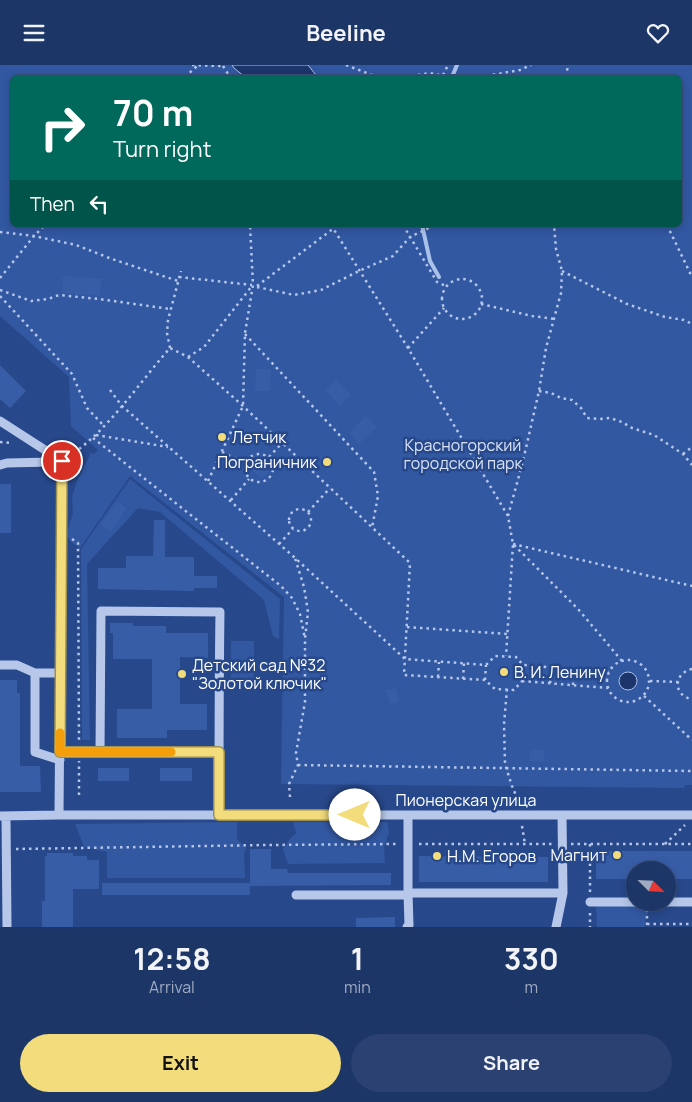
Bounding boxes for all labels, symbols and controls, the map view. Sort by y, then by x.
text: Beeline [306,18,386,48]
icon: menu [20,19,48,47]
icon: heart [644,19,672,47]
text: 70 m [113,89,193,137]
icon: right [30,95,95,160]
text: Turn right [113,134,211,164]
icon: left [85,190,113,218]
text: Then [30,191,75,217]
place label: Летчик [232,426,287,448]
marker: Летчик [216,431,228,443]
park label: Красногорский городской парк [403,434,524,474]
pin [41,440,83,482]
icon: arrive [48,447,76,475]
place label: Пограничник [217,451,318,473]
marker: Пограничник [321,456,333,468]
place label: Детский сад №32 "Золотой ключик" [192,654,327,694]
place label: В. И. Ленину [514,661,606,683]
marker: В. И. Ленину [498,666,510,678]
marker: Детский сад №32 "Золотой ключик" [176,668,188,680]
position arrow [328,788,380,840]
street label: Пионерская улица [396,789,536,811]
place label: Магнит [551,844,607,866]
place label: Н.М. Егоров [447,845,537,867]
marker: Магнит [611,849,623,861]
marker: Н.М. Егоров [431,850,443,862]
north arrow [626,861,676,911]
map controls [626,861,676,911]
text: 12:58 [133,938,211,979]
text: 1 [351,938,364,979]
text: 330 [504,938,559,979]
text: Arrival [149,976,195,998]
text: min [344,976,371,998]
text: m [525,976,538,998]
button: Exit [20,1034,341,1092]
button: Share [351,1034,672,1092]

